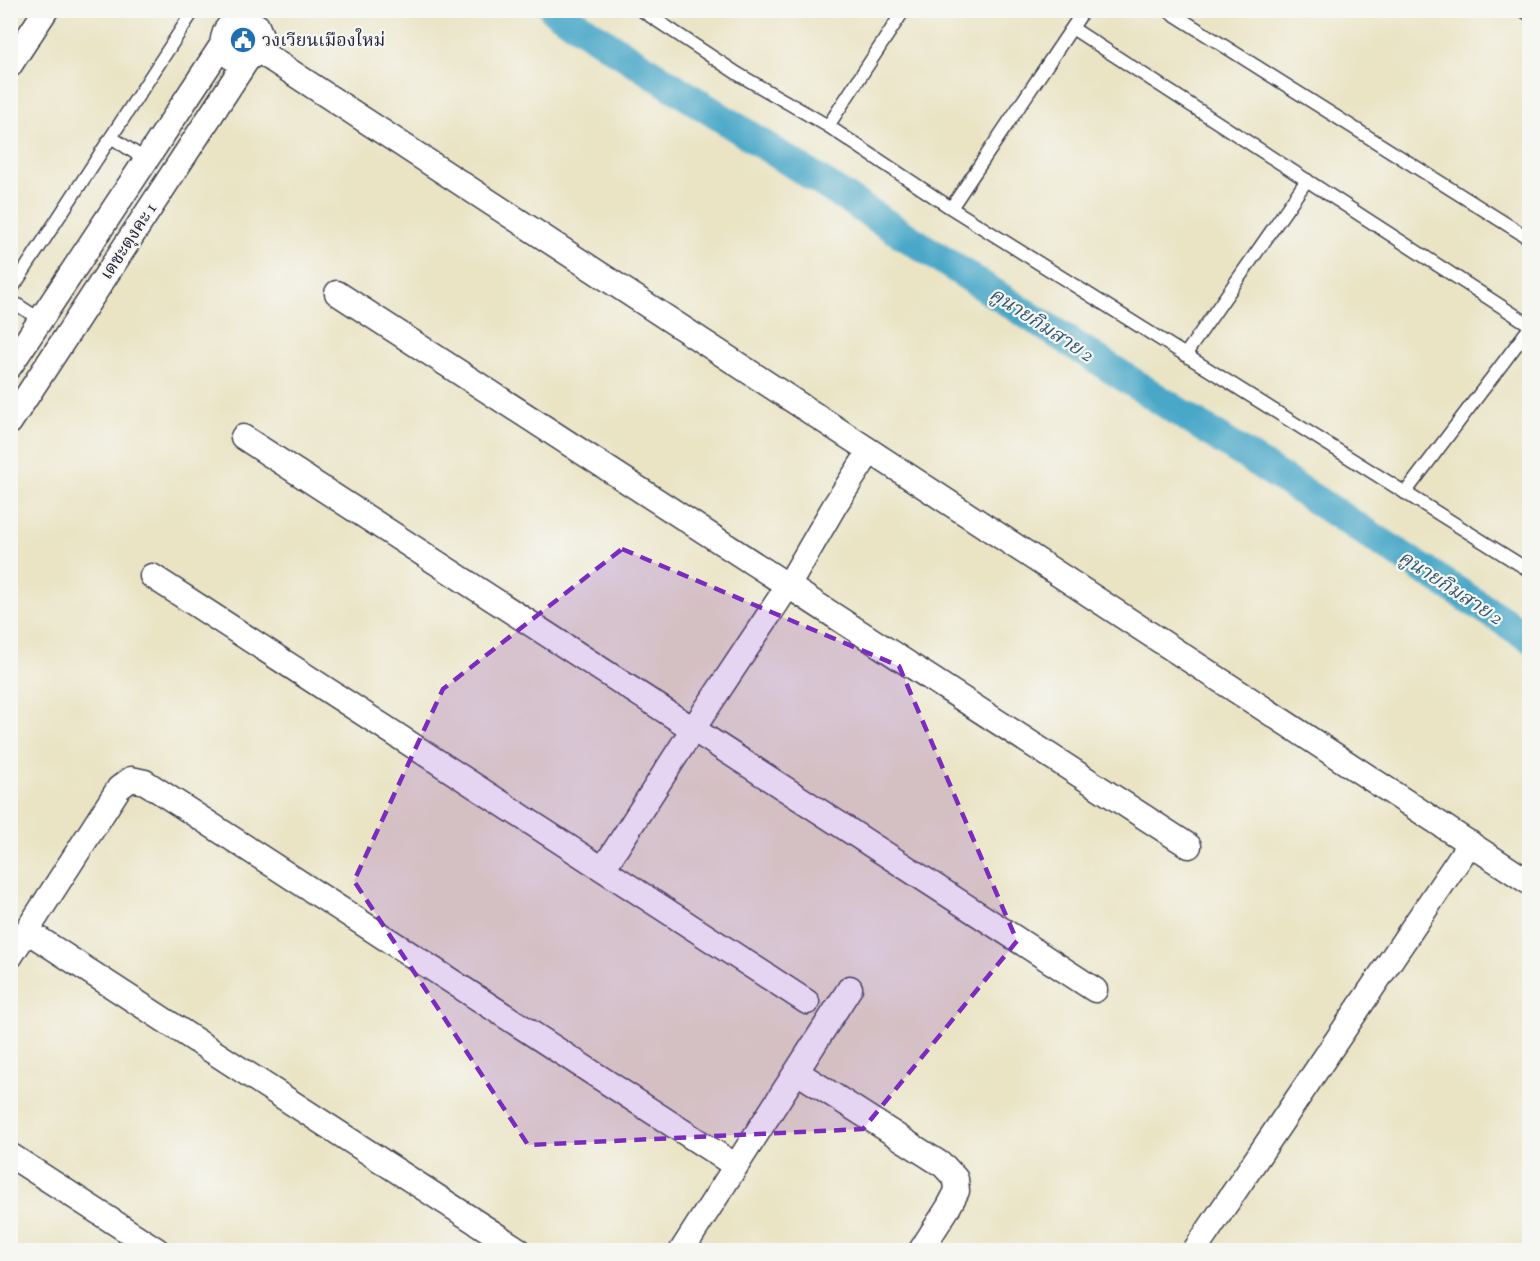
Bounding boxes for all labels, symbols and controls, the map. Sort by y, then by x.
public building icon: วงเวียนเมืองใหม่ [228,25,258,55]
place label: วงเวียนเมืองใหม่ [262,28,385,55]
street label: เดชะตุงคะ 1 [95,198,164,286]
water label: คูนายกิมสาย 2 [983,281,1099,371]
water label: คูนายกิมสาย 2 [1392,544,1508,634]

